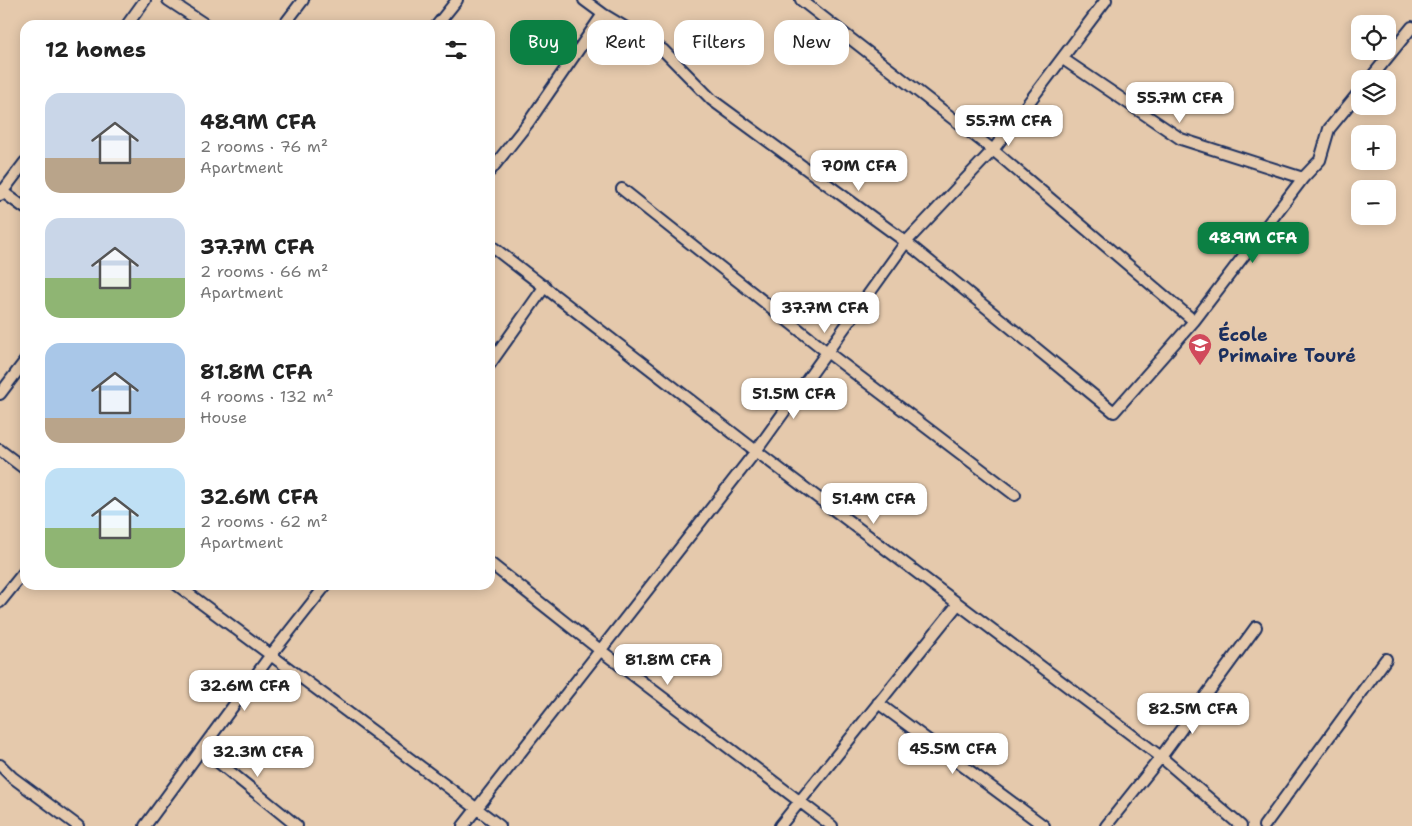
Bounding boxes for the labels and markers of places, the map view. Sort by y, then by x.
pin: 55.7M CFA [1123,82,1237,124]
pin: 55.7M CFA [952,104,1066,147]
pin: 70M CFA [813,150,905,192]
pin: 48.9M CFA [1196,222,1310,264]
pin: 37.7M CFA [768,292,882,334]
place label: École Primaire Touré [1218,321,1356,368]
school or university icon: École Primaire Touré [1187,332,1213,366]
pin: 51.5M CFA [737,378,851,420]
pin: 51.4M CFA [817,482,931,525]
pin: 81.8M CFA [611,644,725,686]
pin: 32.6M CFA [188,670,302,712]
pin: 82.5M CFA [1136,692,1250,735]
pin: 45.5M CFA [896,732,1010,775]
pin: 32.3M CFA [201,736,315,778]

